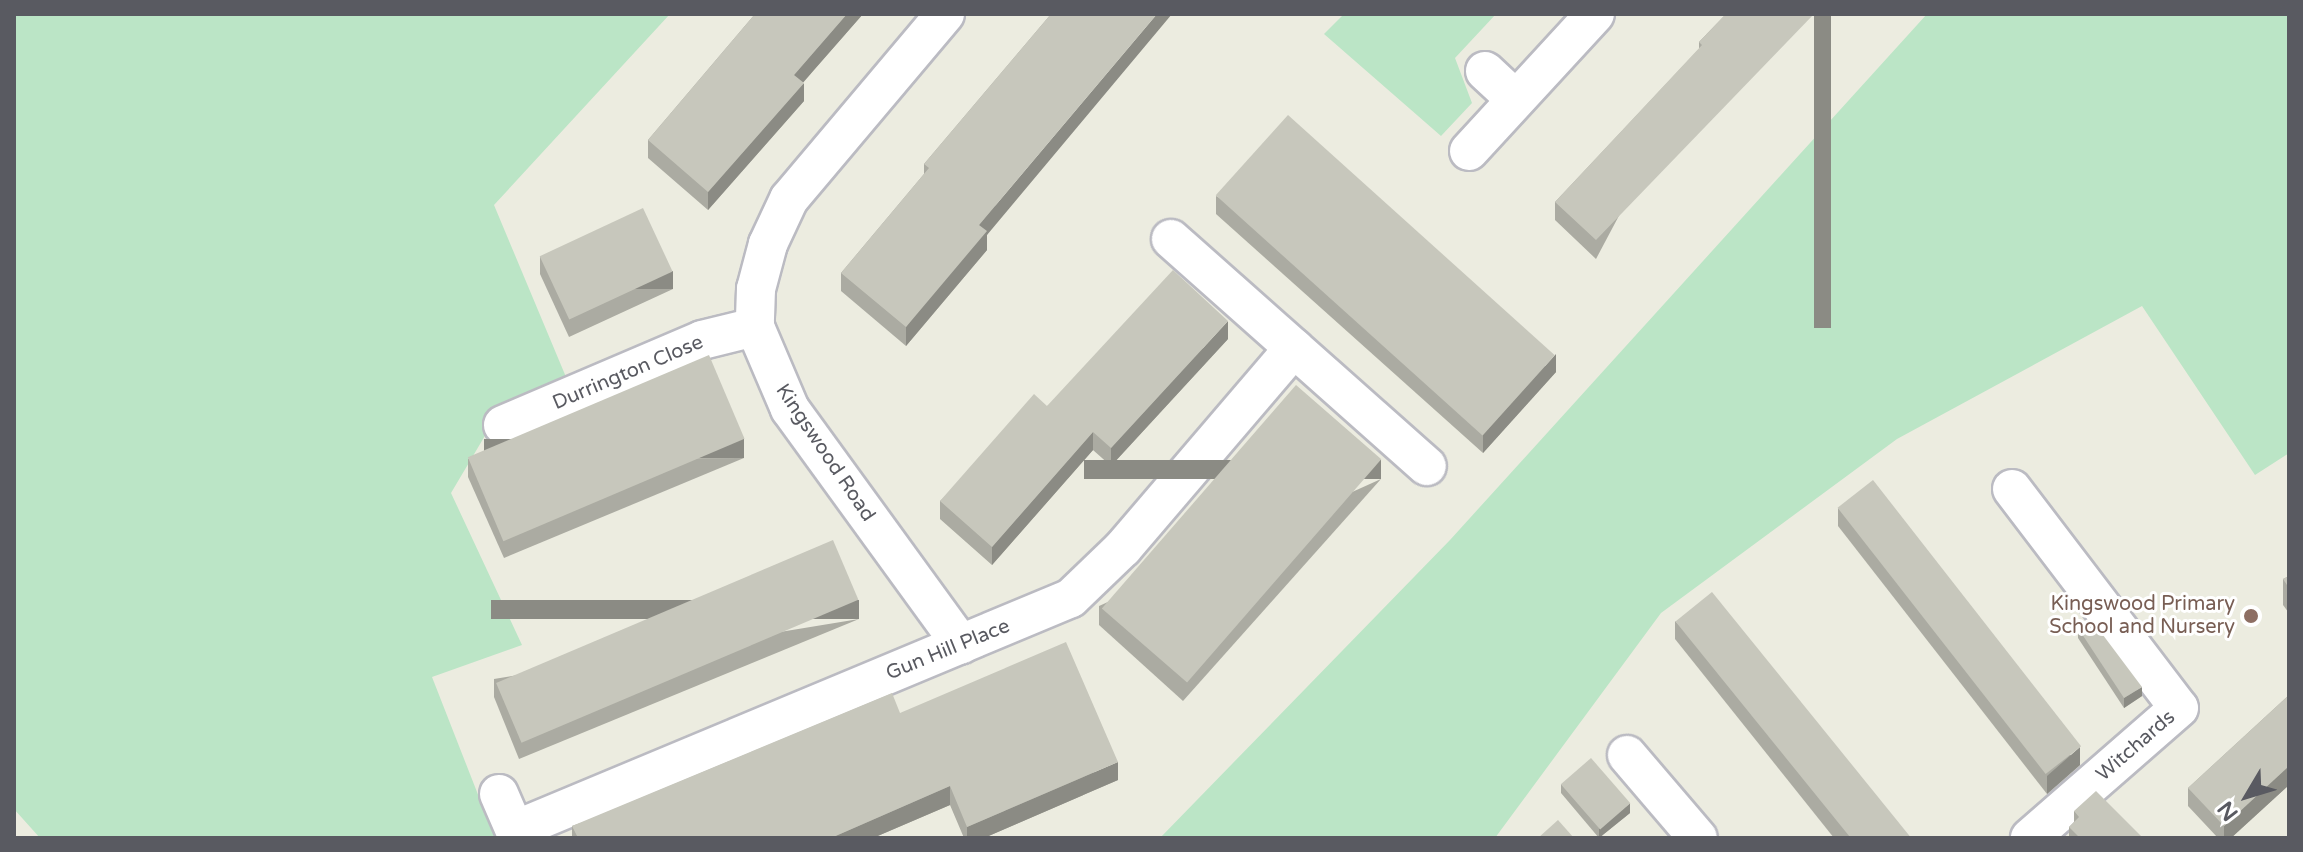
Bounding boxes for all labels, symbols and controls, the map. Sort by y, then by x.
street label: Durrington Close [549,330,707,416]
street label: Kingswood Road [770,380,880,526]
place label: Kingswood Primary School and Nursery [2049,592,2235,639]
marker: Kingswood Primary School and Nursery [2242,607,2260,625]
street label: Gun Hill Place [883,614,1013,686]
street label: Witchards [2092,705,2180,787]
north arrow [2207,756,2287,836]
text: N [2212,796,2244,826]

